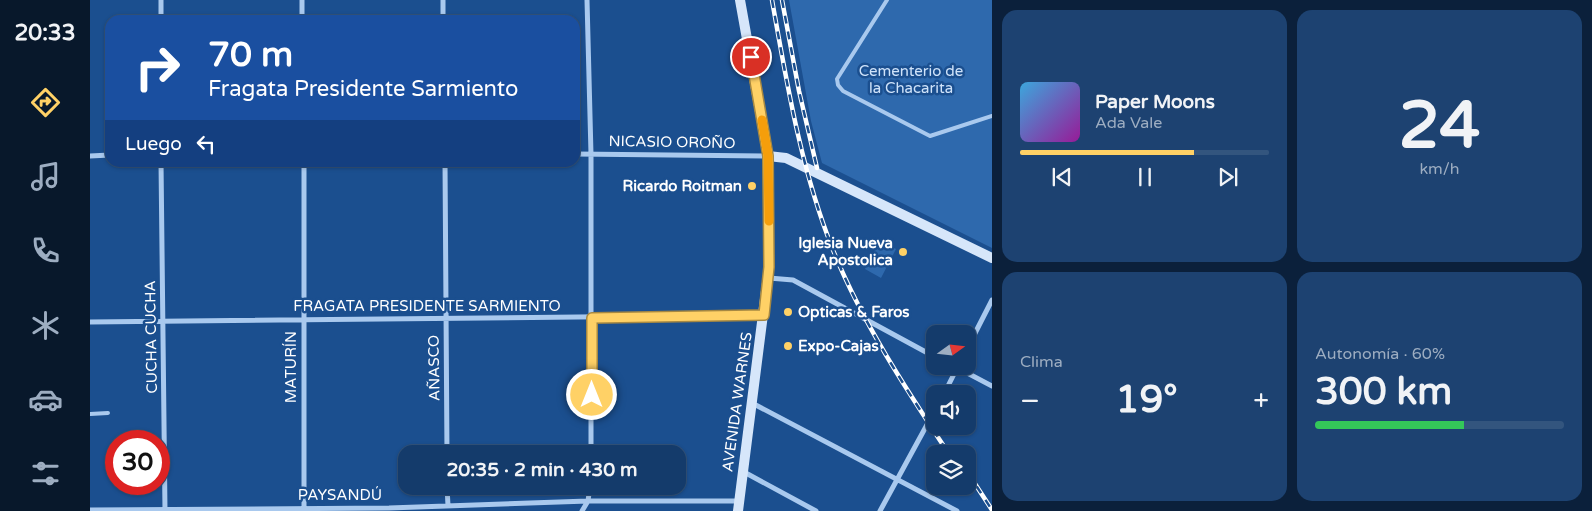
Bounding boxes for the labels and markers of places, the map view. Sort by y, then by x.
pin [730,36,772,78]
place label: Ricardo Roitman [623,177,742,195]
marker: Ricardo Roitman [746,180,758,192]
place label: Iglesia Nueva Apostolica [798,234,893,270]
marker: Iglesia Nueva Apostolica [897,246,909,258]
place label: Opticas & Faros [798,303,910,322]
marker: Opticas & Faros [782,306,794,318]
place label: Expo-Cajas [798,337,879,356]
marker: Expo-Cajas [782,340,794,352]

